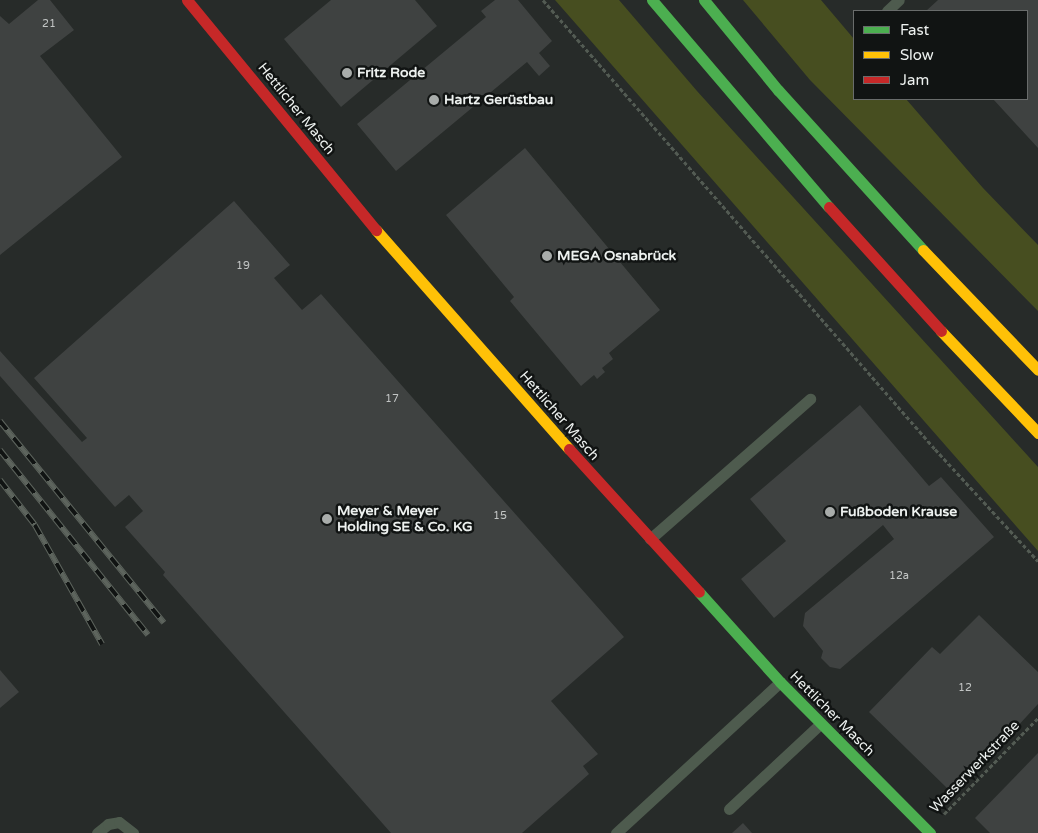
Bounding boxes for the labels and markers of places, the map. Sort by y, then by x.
place label: Fritz Rode [357,65,425,81]
marker: Fritz Rode [341,67,353,79]
place label: Hartz Gerüstbau [444,92,553,108]
marker: Hartz Gerüstbau [428,94,440,106]
place label: MEGA Osnabrück [557,248,676,264]
marker: MEGA Osnabrück [541,250,553,262]
place label: Meyer & Meyer Holding SE & Co. KG [337,503,472,536]
place label: Fußboden Krause [840,504,957,520]
marker: Fußboden Krause [824,506,836,518]
marker: Meyer & Meyer Holding SE & Co. KG [321,513,333,525]

